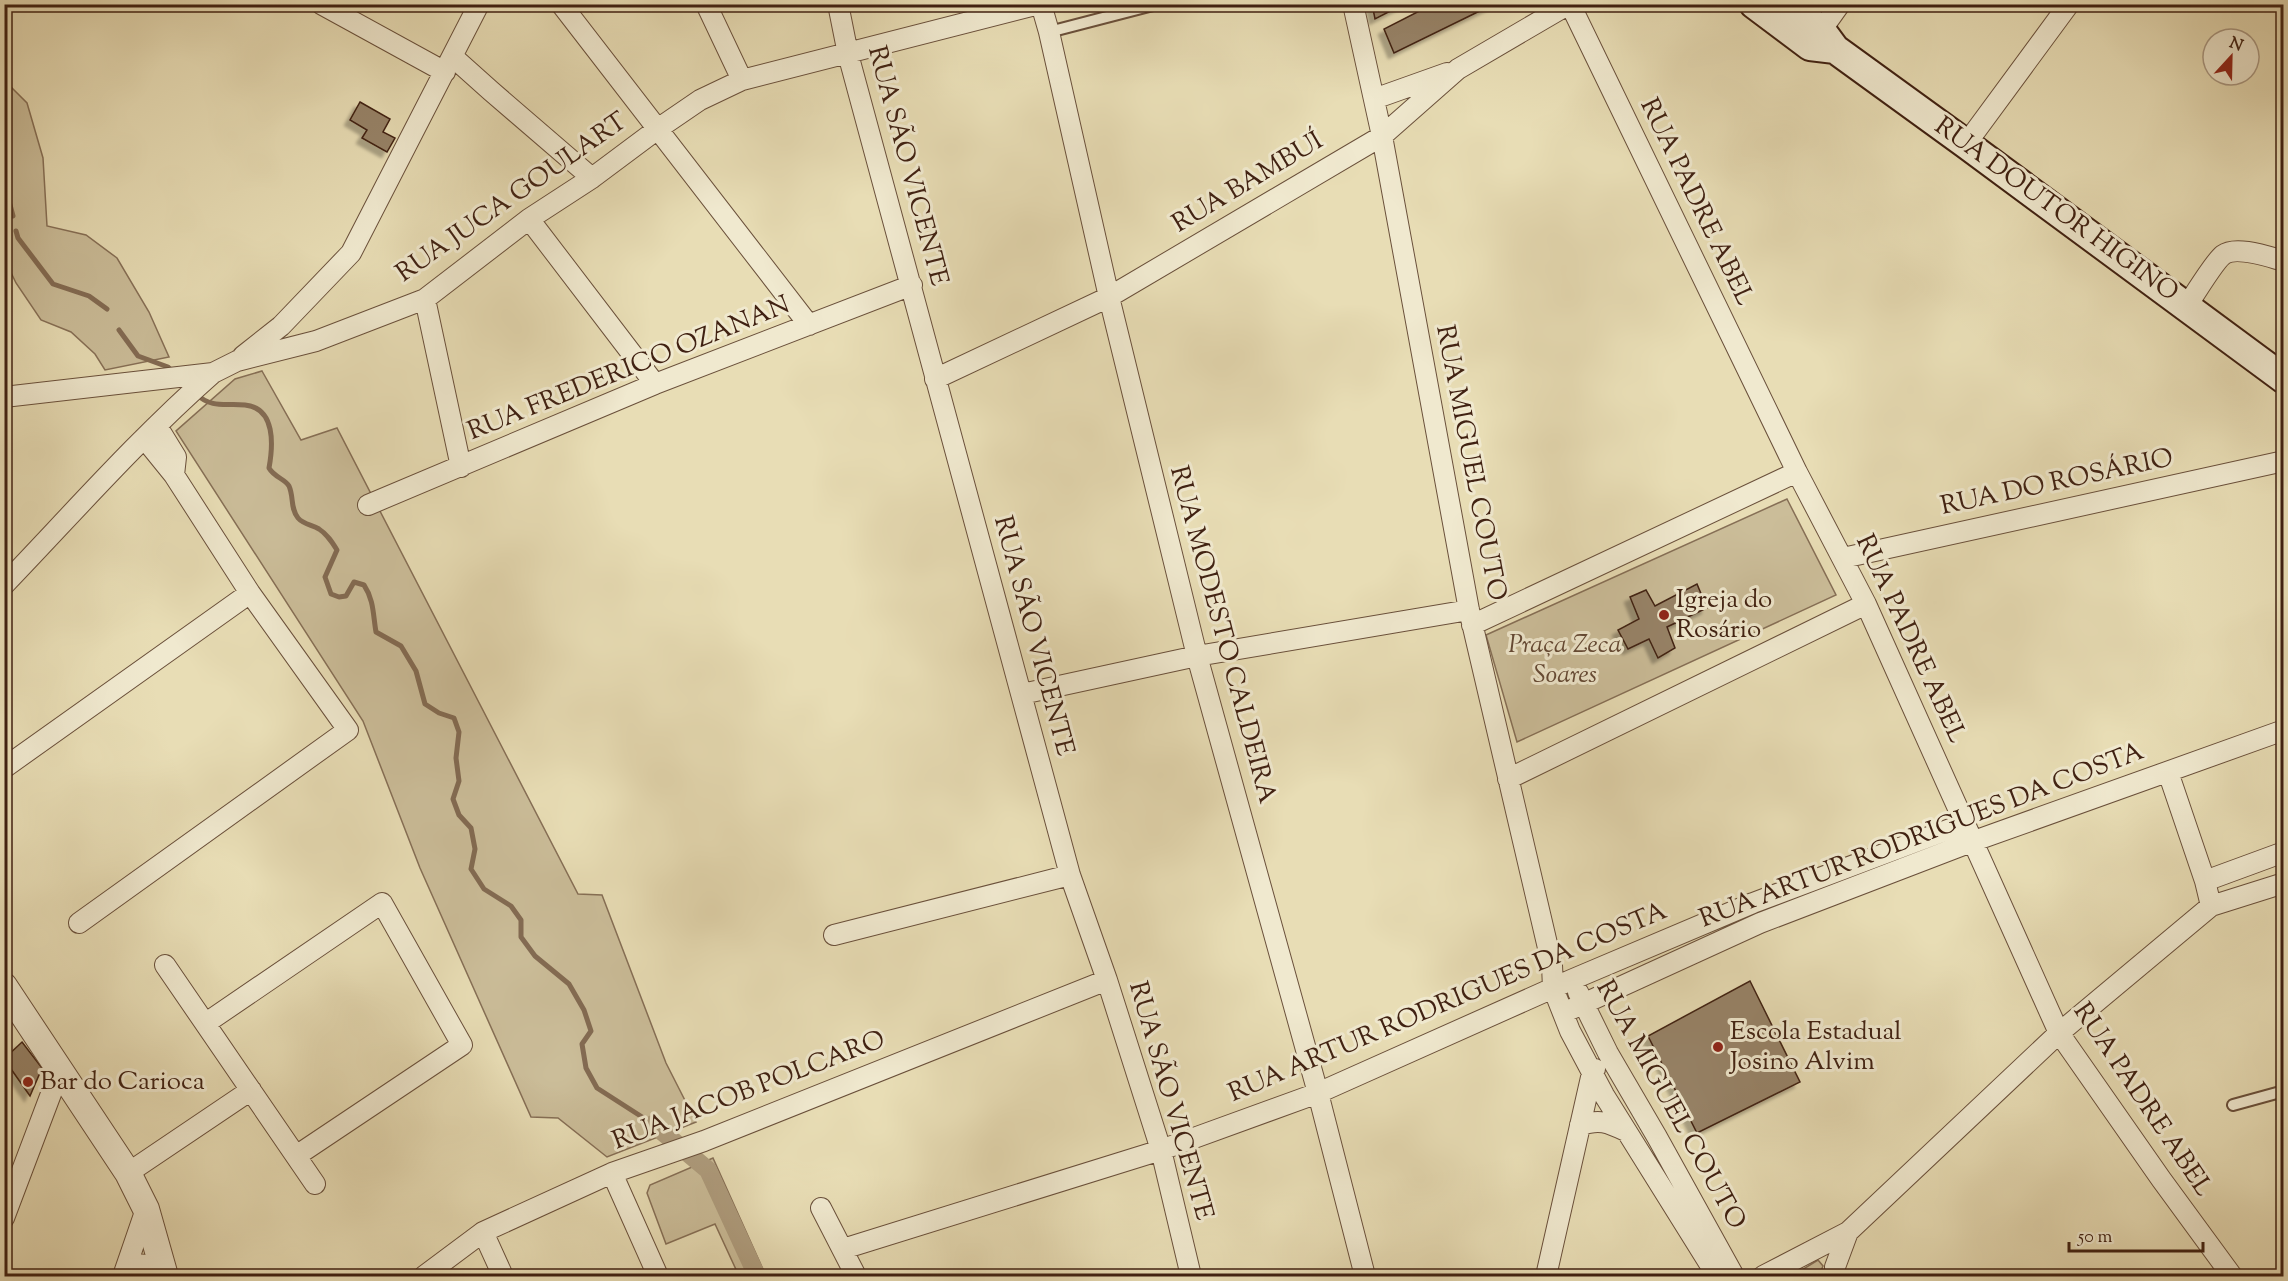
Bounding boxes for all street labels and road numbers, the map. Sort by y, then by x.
street label: RUA SÃO VICENTE [857,42,957,290]
street label: RUA PADRE ABEL [1630,92,1762,312]
street label: RUA JUCA GOULART [389,104,635,292]
street label: RUA DOUTOR HIGINO [1926,109,2186,311]
street label: RUA BAMBUÍ [1166,123,1331,243]
street label: RUA FREDERICO OZANAN [462,287,796,451]
street label: RUA MIGUEL COUTO [1425,322,1515,604]
street label: RUA DO ROSÁRIO [1937,440,2177,526]
street label: RUA MODESTO CALDEIRA [1159,462,1285,808]
street label: RUA SÃO VICENTE [983,512,1083,760]
street label: RUA PADRE ABEL [1845,529,1975,750]
street label: RUA ARTUR RODRIGUES DA COSTA [1694,734,2150,938]
street label: RUA ARTUR RODRIGUES DA COSTA [1223,893,1673,1113]
street label: RUA MIGUEL COUTO [1586,974,1754,1236]
street label: RUA SÃO VICENTE [1118,977,1222,1225]
street label: RUA PADRE ABEL [2063,996,2221,1204]
street label: RUA JACOB POLCARO [607,1022,891,1160]

